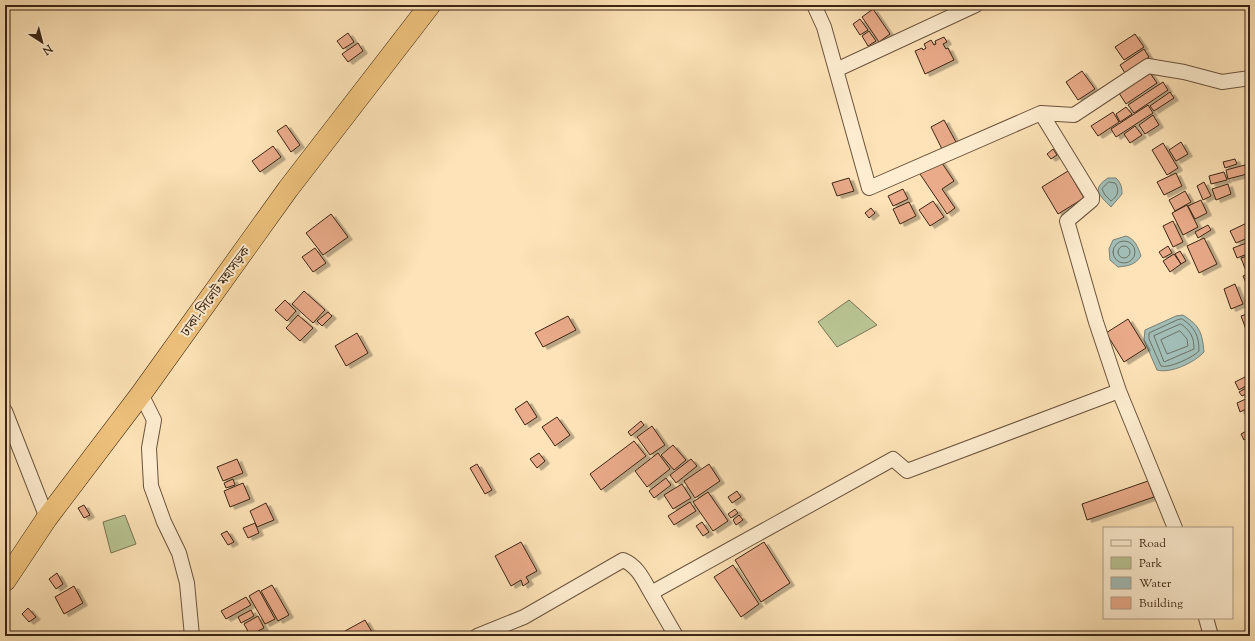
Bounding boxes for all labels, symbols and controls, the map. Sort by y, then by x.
north arrow [22,22,62,62]
text: N [39,40,56,58]
street label: ঢাকা-সিলেট মহাসড়ক [176,242,257,342]
legend [1103,527,1233,619]
text: Road [1139,535,1166,553]
text: Park [1139,555,1162,573]
text: Water [1139,575,1172,593]
text: Building [1139,595,1183,613]

